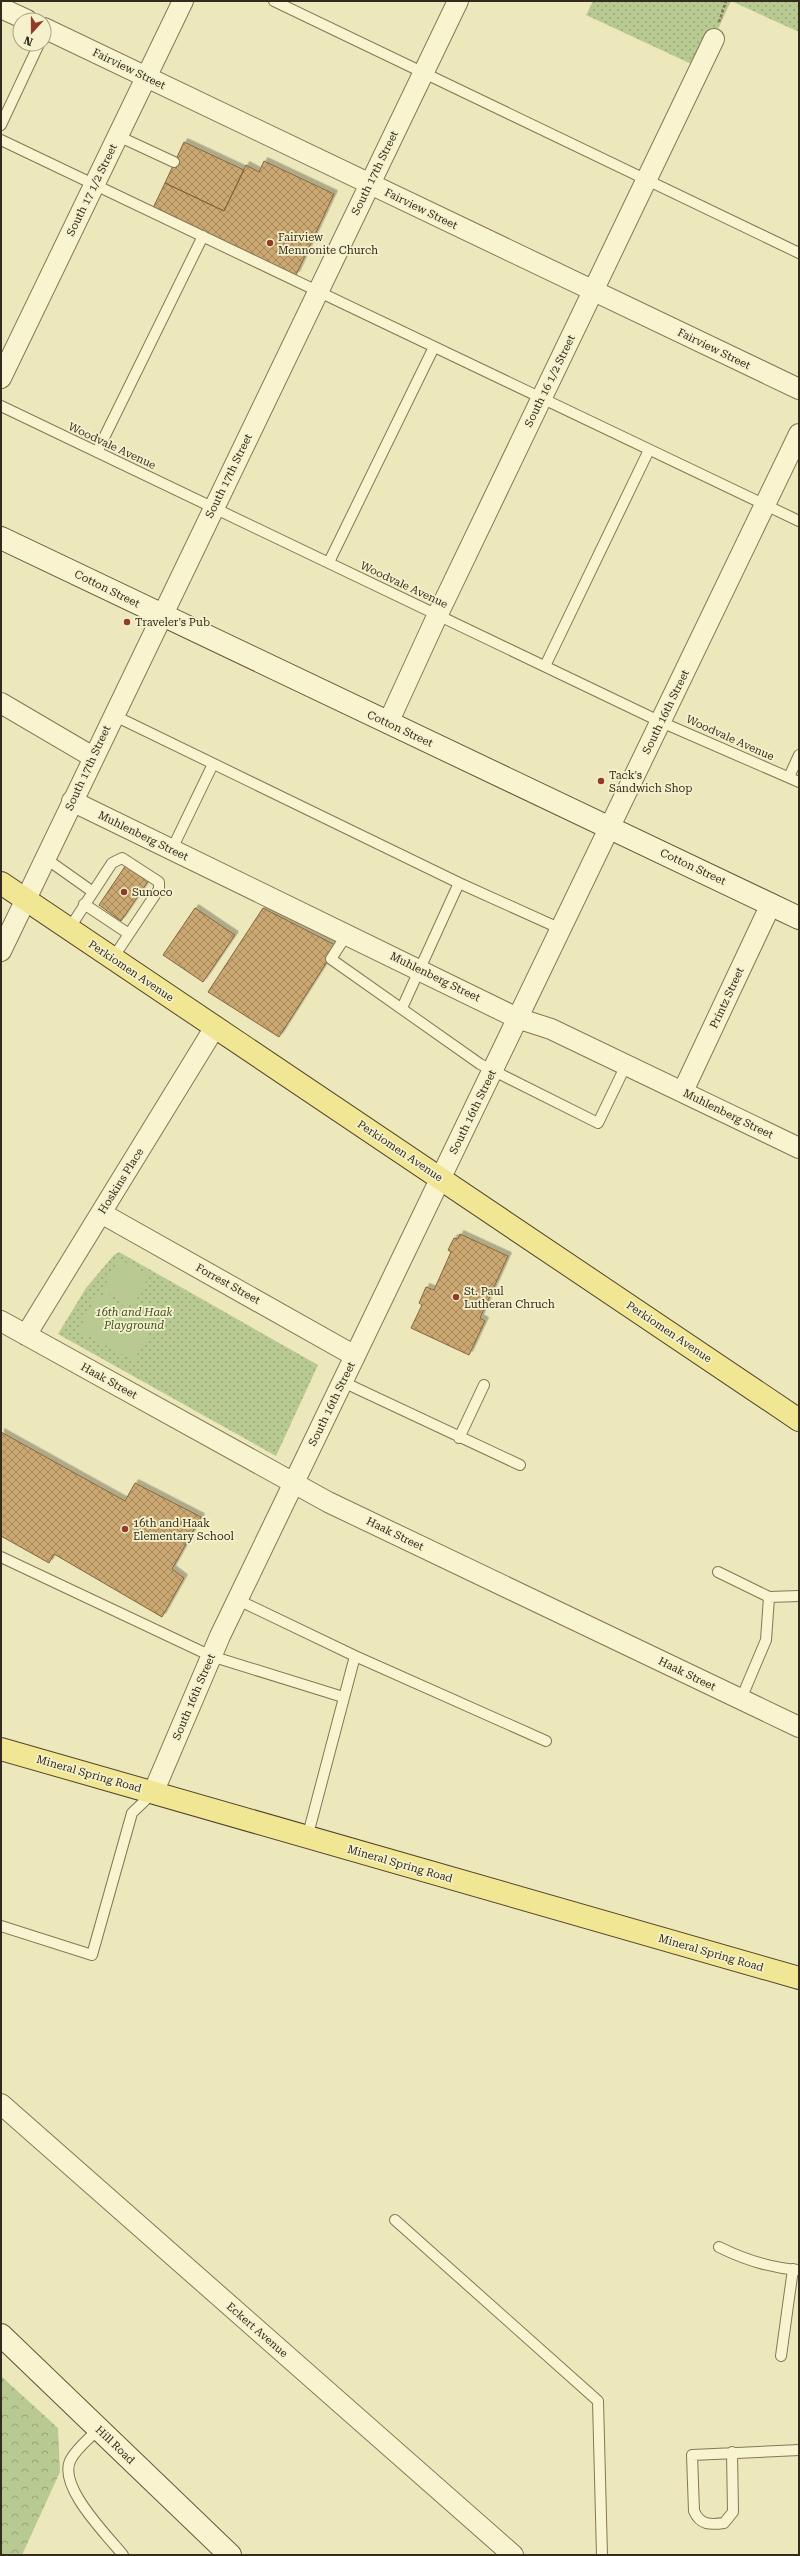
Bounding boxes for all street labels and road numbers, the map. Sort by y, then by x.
street label: Fairview Street [90,46,168,92]
street label: South 17th Street [349,129,401,217]
street label: South 17 1/2 Street [64,142,120,238]
street label: Fairview Street [382,186,460,232]
street label: Fairview Street [675,326,753,372]
street label: South 16 1/2 Street [522,333,578,429]
street label: Woodvale Avenue [66,420,158,472]
street label: South 17th Street [203,432,255,520]
street label: Woodvale Avenue [358,559,450,611]
street label: Cotton Street [72,568,142,610]
street label: South 16th Street [640,668,692,756]
street label: Cotton Street [365,708,435,750]
street label: Woodvale Avenue [684,713,776,763]
street label: South 17th Street [63,723,113,813]
street label: Muhlenberg Street [96,809,190,863]
street label: Cotton Street [658,846,728,888]
street label: Perkiomen Avenue [86,938,176,1004]
street label: Muhlenberg Street [388,950,482,1004]
street label: Printz Street [707,965,747,1031]
street label: South 16th Street [447,1068,499,1156]
street label: Muhlenberg Street [681,1087,775,1141]
street label: Perkiomen Avenue [355,1118,445,1184]
street label: Hoskins Place [96,1146,146,1216]
street label: Forrest Street [194,1261,262,1307]
street label: Perkiomen Avenue [624,1299,714,1365]
street label: Haak Street [79,1360,139,1402]
street label: South 16th Street [306,1360,358,1448]
street label: Haak Street [364,1515,426,1553]
street label: South 16th Street [170,1652,218,1742]
street label: Haak Street [656,1655,718,1693]
street label: Mineral Spring Road [35,1753,143,1795]
street label: Mineral Spring Road [346,1843,454,1885]
street label: Mineral Spring Road [657,1932,765,1974]
street label: Eckert Avenue [224,2300,290,2360]
street label: Hill Road [93,2423,137,2467]

